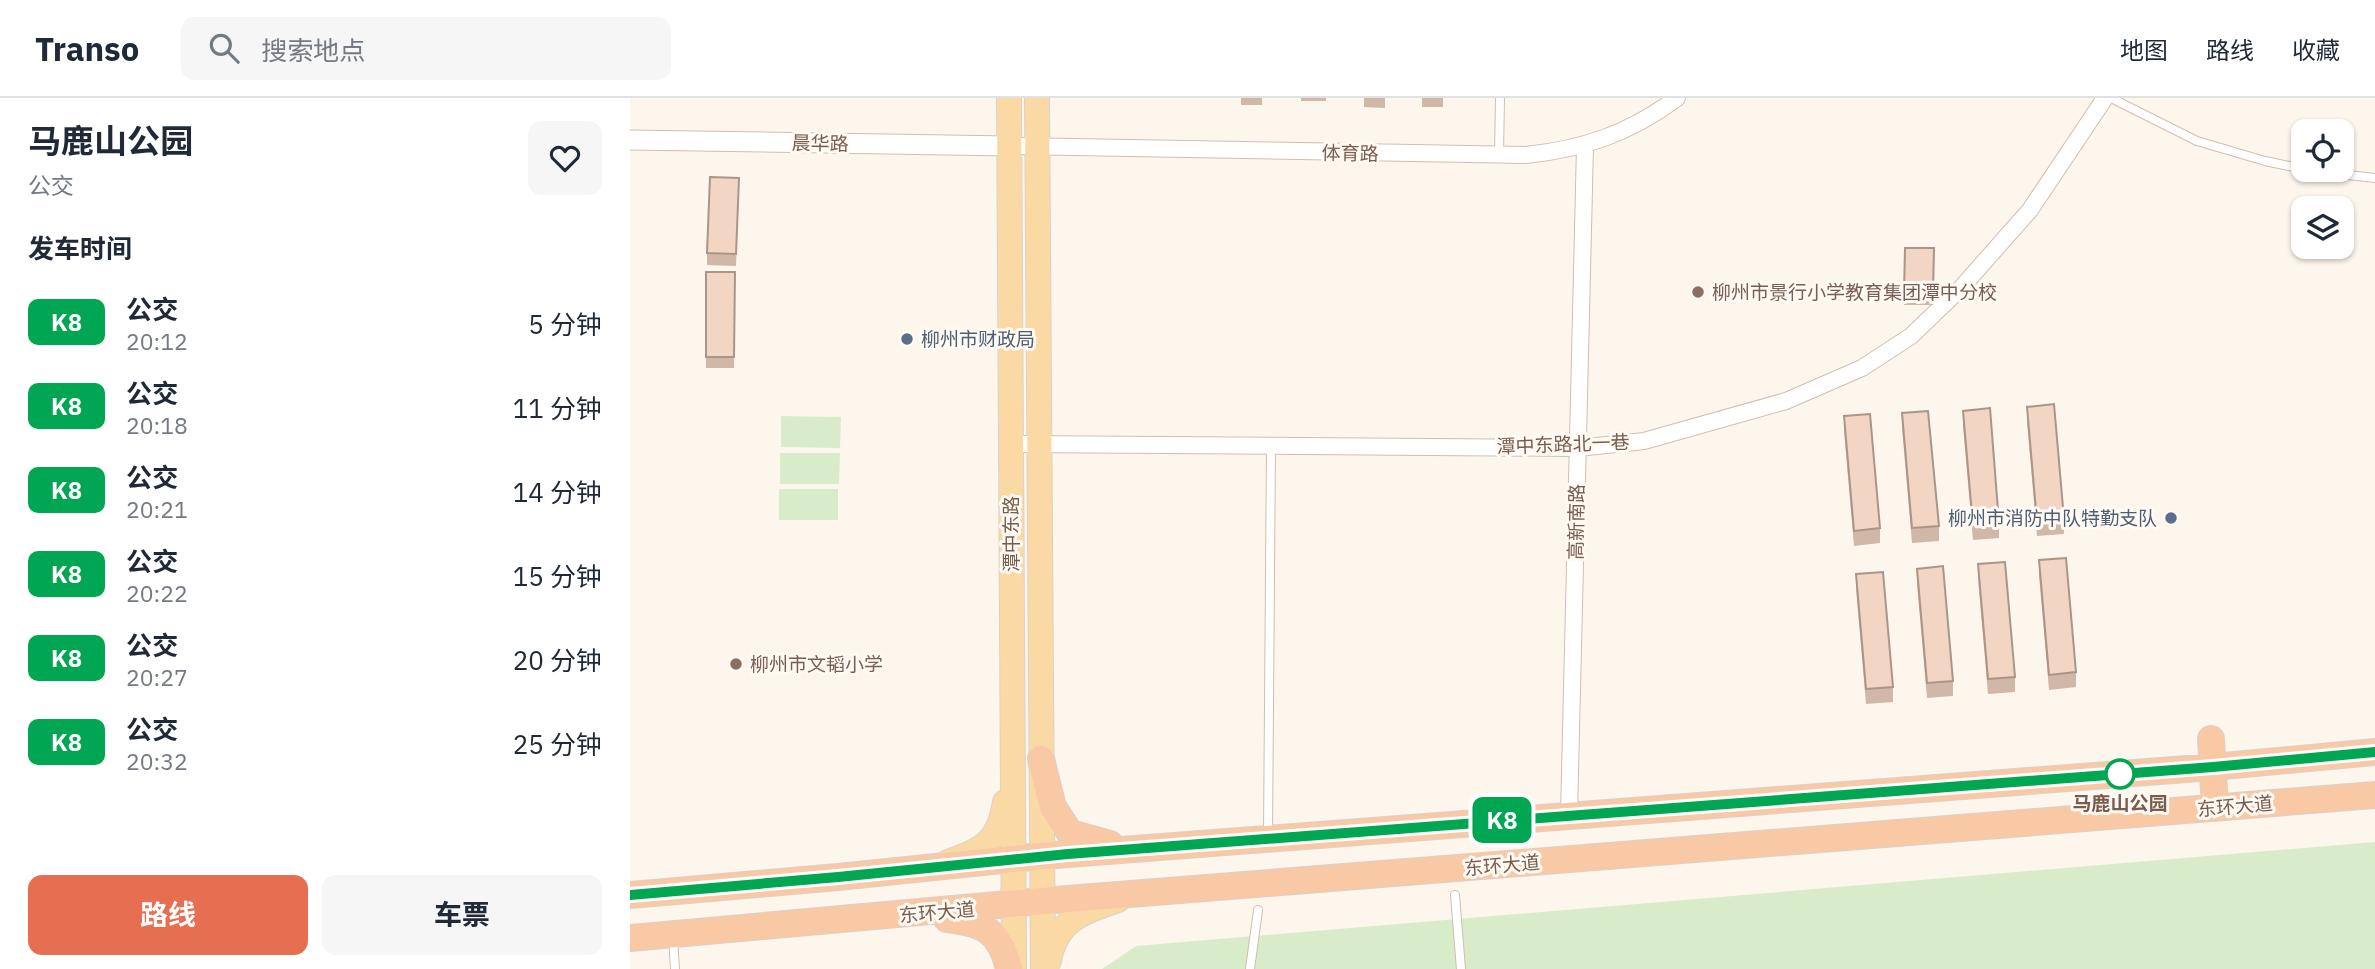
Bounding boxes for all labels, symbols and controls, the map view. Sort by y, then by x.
search box [181,17,671,80]
text: Transo [35,27,139,70]
icon: search [205,29,243,67]
text: 搜索地点 [261,33,365,67]
text: 地图 [2120,34,2168,66]
text: 路线 [2206,34,2254,66]
text: 收藏 [2292,34,2340,66]
text: 马鹿山公园 [28,119,193,162]
map controls [2291,119,2354,259]
button: locate [2291,119,2354,182]
button: heart [528,121,602,195]
street label: 晨华路 [791,131,849,155]
street label: 体育路 [1321,141,1379,165]
text: 公交 [28,170,74,200]
button: layers [2291,196,2354,259]
text: 发车时间 [28,231,132,265]
place label: 柳州市景行小学教育集团潭中分校 [1712,280,1997,304]
marker: 柳州市景行小学教育集团潭中分校 [1690,284,1706,300]
text: 公交 [126,292,178,326]
text: K8 [51,306,82,338]
text: 5 分钟 [528,307,602,341]
text: 20:12 [126,326,188,356]
place label: 柳州市财政局 [921,327,1035,351]
marker: 柳州市财政局 [899,331,915,347]
text: 公交 [126,376,178,410]
text: K8 [51,390,82,422]
text: 11 分钟 [513,391,602,425]
text: 20:18 [126,410,188,440]
street label: 潭中东路北一巷 [1496,430,1630,458]
text: 公交 [126,460,178,494]
text: K8 [51,474,82,506]
text: 14 分钟 [513,475,602,509]
street label: 高新南路 [1563,484,1589,560]
text: 20:21 [126,494,188,524]
street label: 潭中东路 [999,496,1023,572]
place label: 柳州市消防中队特勤支队 [1948,506,2157,530]
marker: 柳州市消防中队特勤支队 [2163,510,2179,526]
text: 公交 [126,544,178,578]
text: K8 [51,558,82,590]
text: 15 分钟 [513,559,602,593]
text: 20:22 [126,578,188,608]
text: 公交 [126,628,178,662]
text: K8 [51,642,82,674]
text: 20 分钟 [513,643,602,677]
place label: 柳州市文韬小学 [750,652,883,676]
marker: 柳州市文韬小学 [728,656,744,672]
text: 20:27 [126,662,188,692]
text: 公交 [126,712,178,746]
text: K8 [51,726,82,758]
text: 25 分钟 [513,727,602,761]
text: 20:32 [126,746,188,776]
marker: 马鹿山公园 [2105,759,2135,789]
place label: 马鹿山公园 [2072,791,2168,815]
street label: 东环大道 [2196,791,2274,821]
line badge: K8 [1470,797,1533,843]
text: K8 [1486,804,1518,836]
street label: 东环大道 [1463,850,1541,880]
button: 路线 [28,875,308,955]
button: 车票 [322,875,602,955]
street label: 东环大道 [898,897,976,927]

